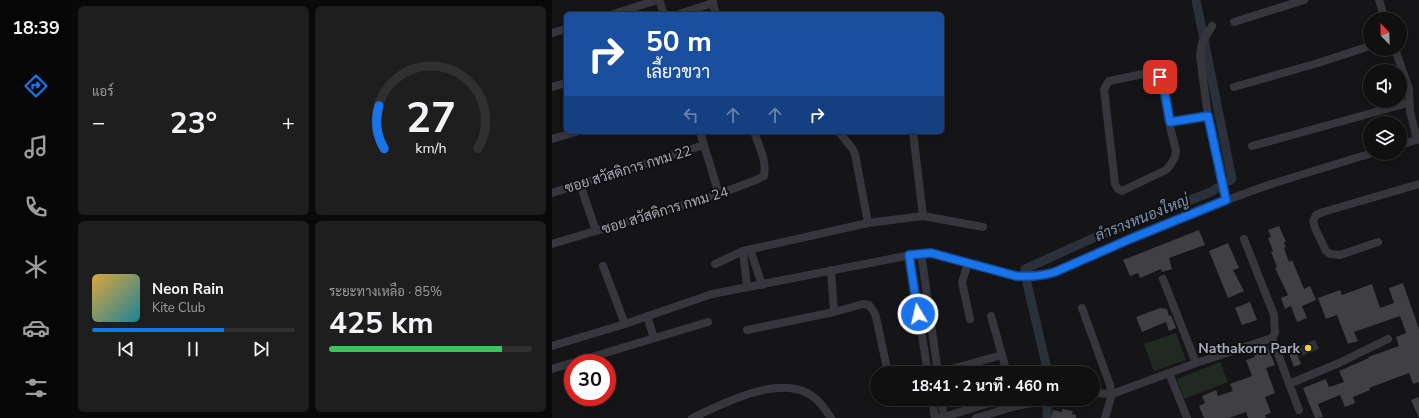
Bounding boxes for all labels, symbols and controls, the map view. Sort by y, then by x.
north arrow [1363,12,1407,56]
map controls [1363,12,1407,160]
text: 18:39 [12,16,60,40]
text: 50 m [646,23,712,61]
icon: right [580,28,632,80]
text: เลี้ยวขวา [646,60,710,84]
pin [1143,60,1177,94]
button: sound [1363,64,1407,108]
icon: arrive [1149,66,1171,88]
icon: directions [22,72,50,100]
text: แอร์ [92,83,113,101]
text: 27 [406,89,455,146]
text: 23° [170,103,217,144]
icon: left [680,104,702,126]
icon: ahead [722,104,744,126]
icon: ahead [764,104,786,126]
icon: right [806,104,828,126]
text: − [92,108,105,138]
text: + [282,108,295,138]
button: layers [1363,116,1407,160]
icon: music [22,133,50,161]
text: km/h [415,138,446,157]
street label: ซอย สวัสดิการ กทม 22 [562,141,694,198]
street label: ซอย สวัสดิการ กทม 24 [599,182,731,239]
water label: ลำรางหนองใหญ่ [1092,190,1193,246]
icon: phone [22,193,50,221]
icon: climate [22,253,50,281]
text: Neon Rain [152,279,224,299]
text: ระยะทางเหลือ · 85% [329,283,442,301]
position arrow [897,293,939,335]
text: Kite Club [152,299,205,317]
text: 425 km [329,303,434,344]
icon: car [22,314,50,342]
icon: previous [115,338,137,360]
icon: pause [182,338,204,360]
icon: next [250,338,272,360]
place label: Nathakorn Park [1198,339,1300,358]
marker: Nathakorn Park [1303,343,1313,353]
speed limit sign: 30 [564,354,616,406]
icon: filters [22,374,50,402]
text: 18:41 · 2 นาที · 460 m [911,376,1059,396]

